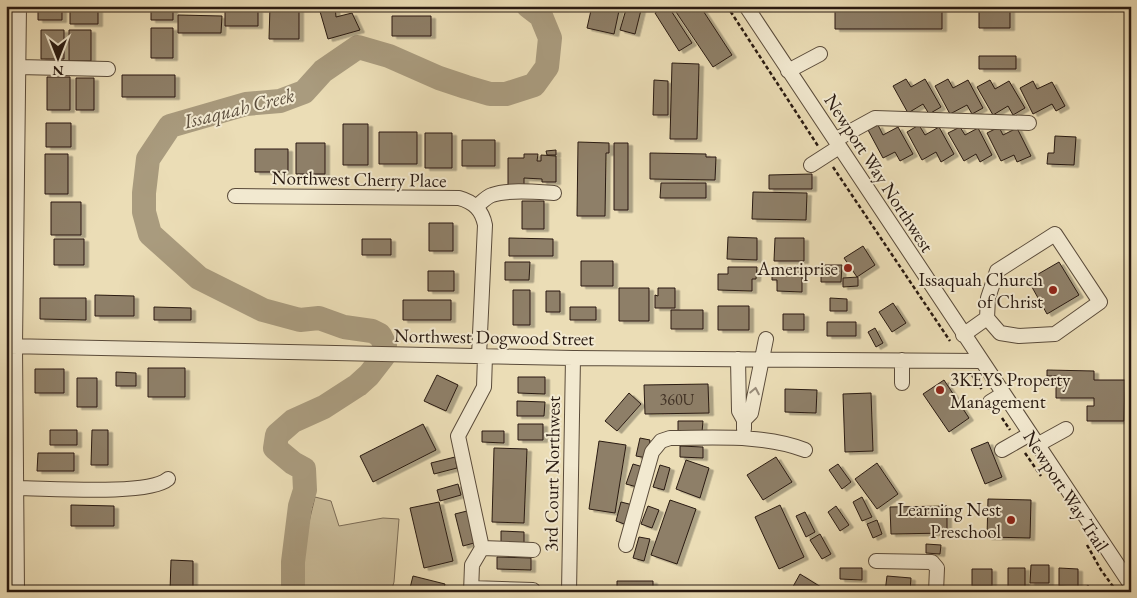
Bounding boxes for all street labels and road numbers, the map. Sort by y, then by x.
street label: Newport Way Northwest [818,89,940,257]
street label: Northwest Cherry Place [271,165,447,193]
street label: Northwest Dogwood Street [394,323,594,351]
street label: 3rd Court Northwest [538,396,566,552]
street label: Newport Way Trail [1017,426,1115,557]

